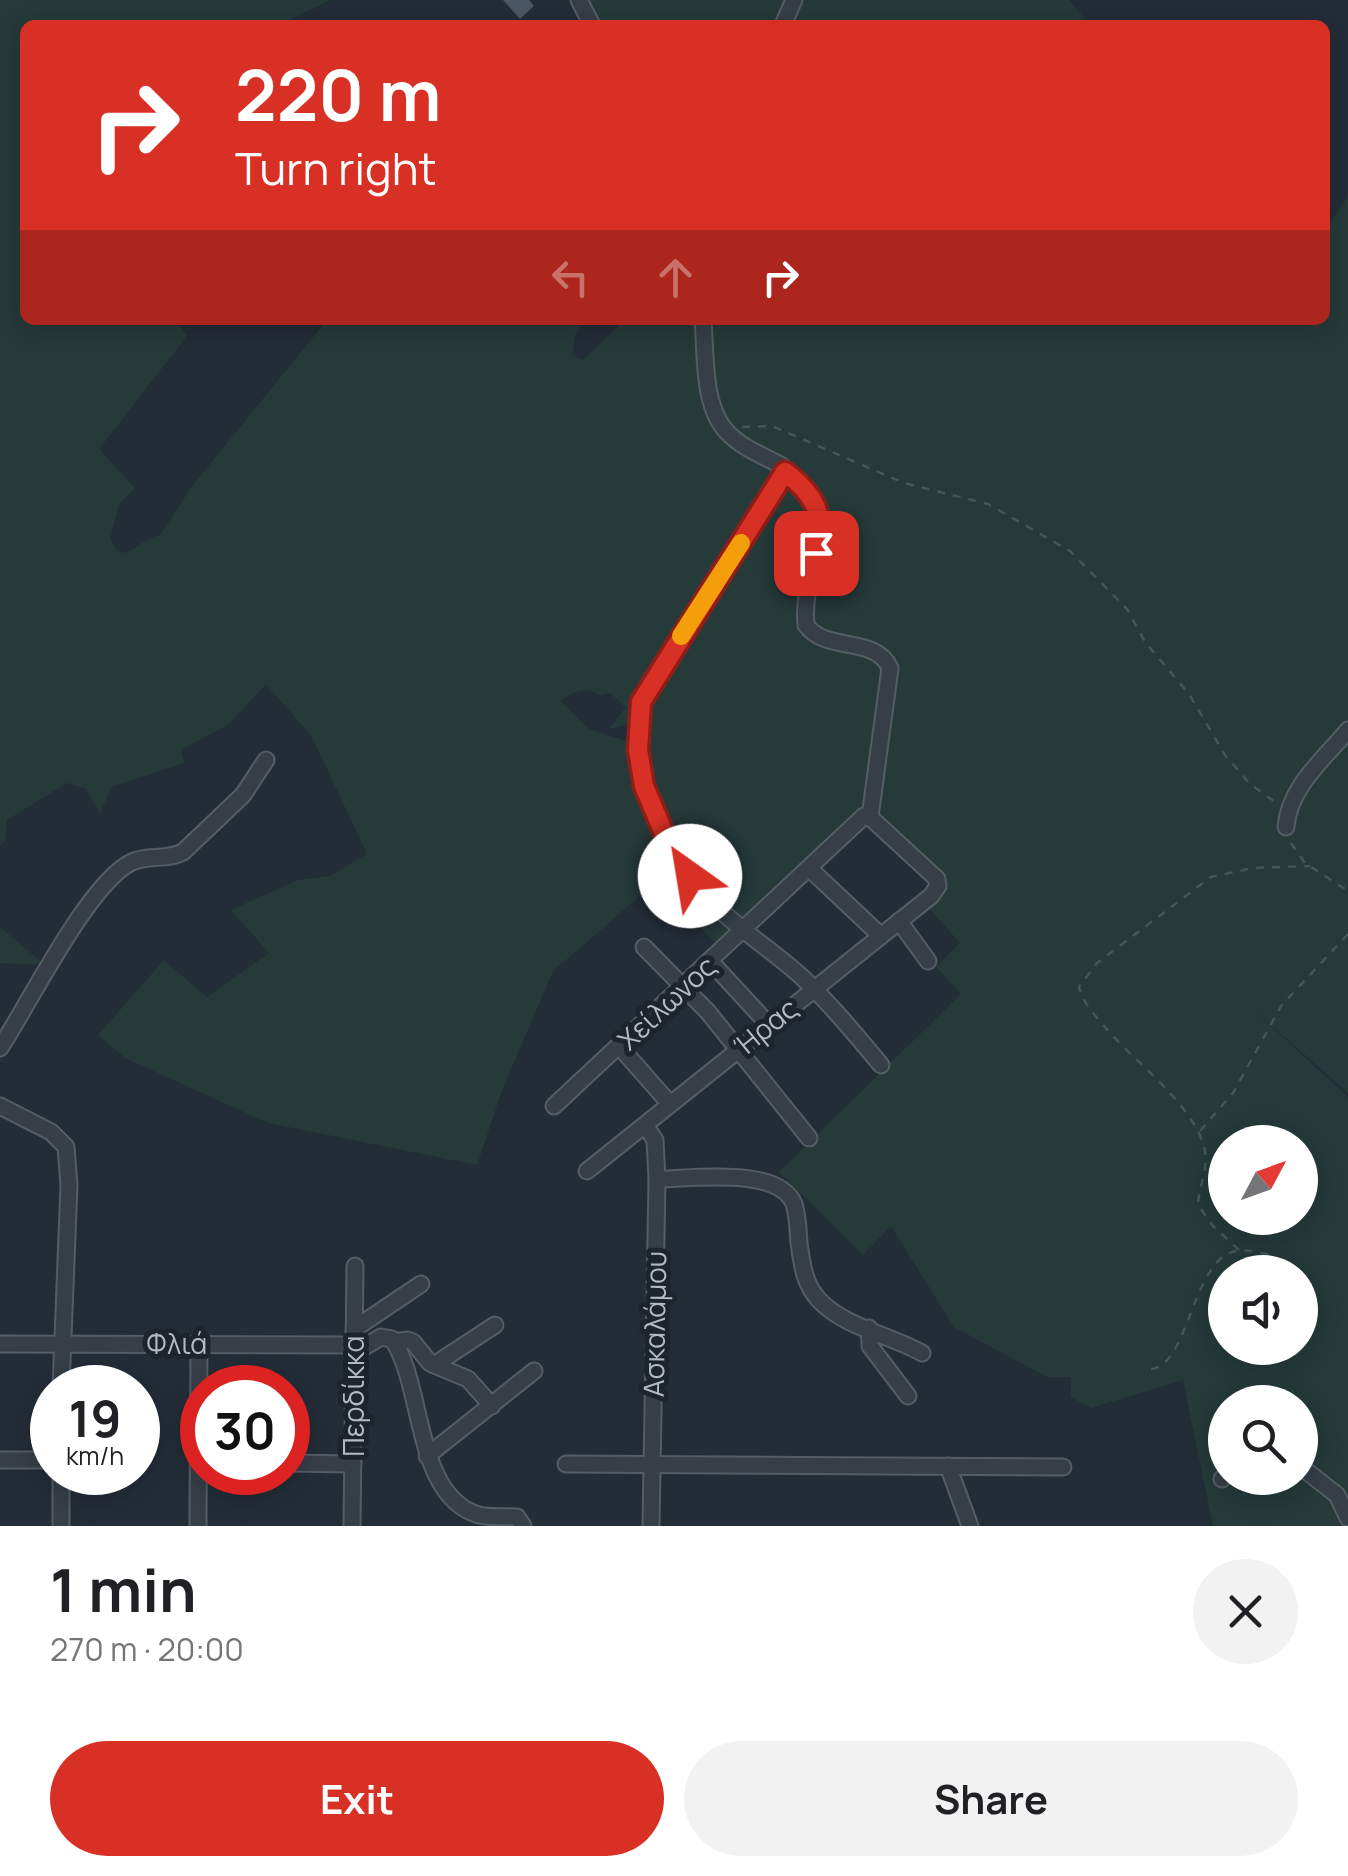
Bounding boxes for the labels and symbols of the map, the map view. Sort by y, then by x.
pin [774,511,859,596]
position arrow [638,824,742,928]
street label: Χείλωνος [609,947,724,1058]
street label: Ήρας [725,989,805,1064]
north arrow [1208,1125,1318,1235]
street label: Ασκαλάμου [634,1251,674,1397]
street label: Φλιά [147,1324,207,1362]
street label: Περδίκκα [334,1335,372,1457]
speed limit sign: 30 [180,1365,310,1495]

